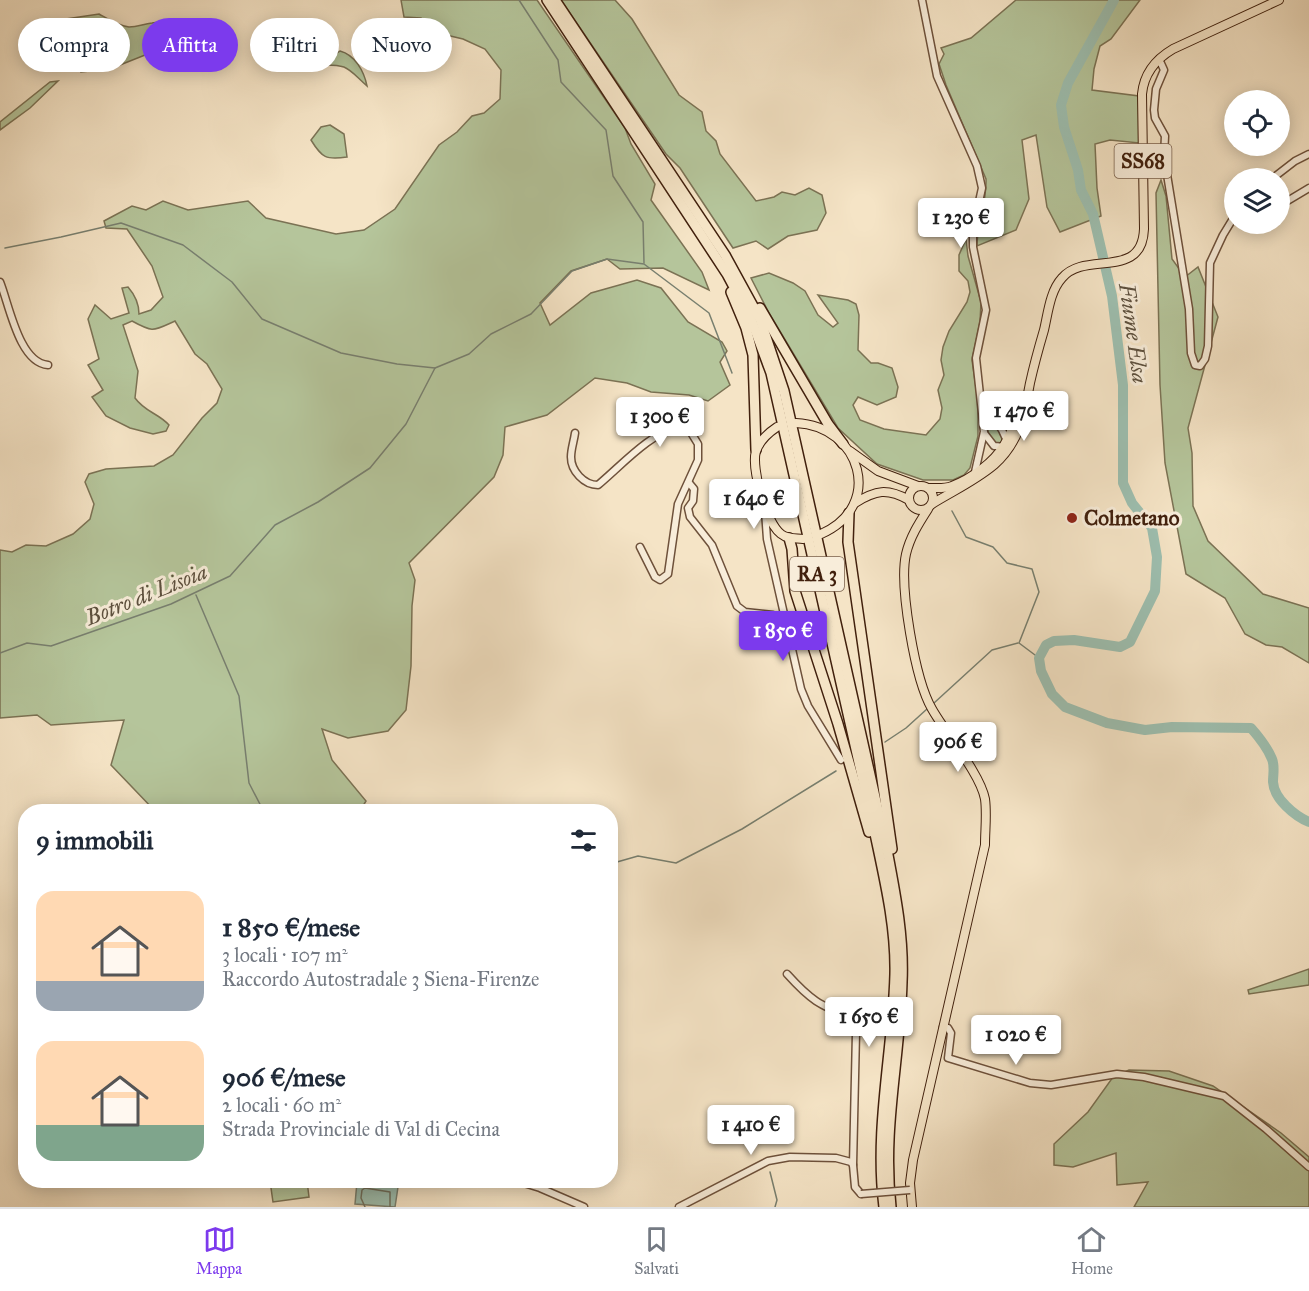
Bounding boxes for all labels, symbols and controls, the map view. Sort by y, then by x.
chip: Compra [18,18,130,72]
chip: Affitta [142,18,238,72]
chip: Filtri [250,18,339,72]
chip: Nuovo [351,18,452,72]
map controls [1224,90,1290,234]
button: locate [1224,90,1290,156]
road number: SS68 [1114,144,1172,178]
button: layers [1224,168,1290,234]
pin: 1 230 € [906,198,1016,249]
text: 1 230 € [932,205,990,229]
water label: Fiume Elsa [1113,280,1154,385]
pin: 1 470 € [969,391,1079,442]
pin: 1 300 € [605,397,715,448]
text: 1 470 € [993,398,1055,422]
text: 1 300 € [630,404,690,428]
pin: 1 640 € [699,479,809,530]
text: 1 640 € [723,486,785,510]
place label: Colmetano [1084,505,1180,531]
marker: Colmetano [1065,511,1079,525]
road number: RA 3 [790,557,844,591]
water label: Botro di Lisoia [80,558,211,631]
pin: 1 850 € [728,611,838,662]
text: 1 850 € [753,618,813,642]
pin: 906 € [916,722,1000,773]
text: 906 € [933,729,983,753]
text: 9 immobili [36,824,153,856]
icon: filters [567,824,600,857]
text: 1 850 €/mese [222,911,360,943]
icon: home [84,915,156,987]
text: 3 locali · 107 m² [222,943,348,967]
text: Raccordo Autostradale 3 Siena-Firenze [222,967,539,991]
pin: 1 650 € [814,997,924,1048]
text: 1 650 € [839,1004,899,1028]
pin: 1 020 € [961,1015,1071,1066]
text: 1 020 € [985,1022,1047,1046]
text: 906 €/mese [222,1061,346,1093]
icon: home [84,1065,156,1137]
text: 2 locali · 60 m² [222,1093,341,1117]
pin: 1 410 € [696,1105,806,1156]
text: 1 410 € [721,1112,781,1136]
text: Strada Provinciale di Val di Cecina [222,1117,500,1141]
tab: Mappa [196,1223,242,1278]
tab: Salvati [634,1223,679,1278]
tab: Home [1071,1223,1113,1278]

